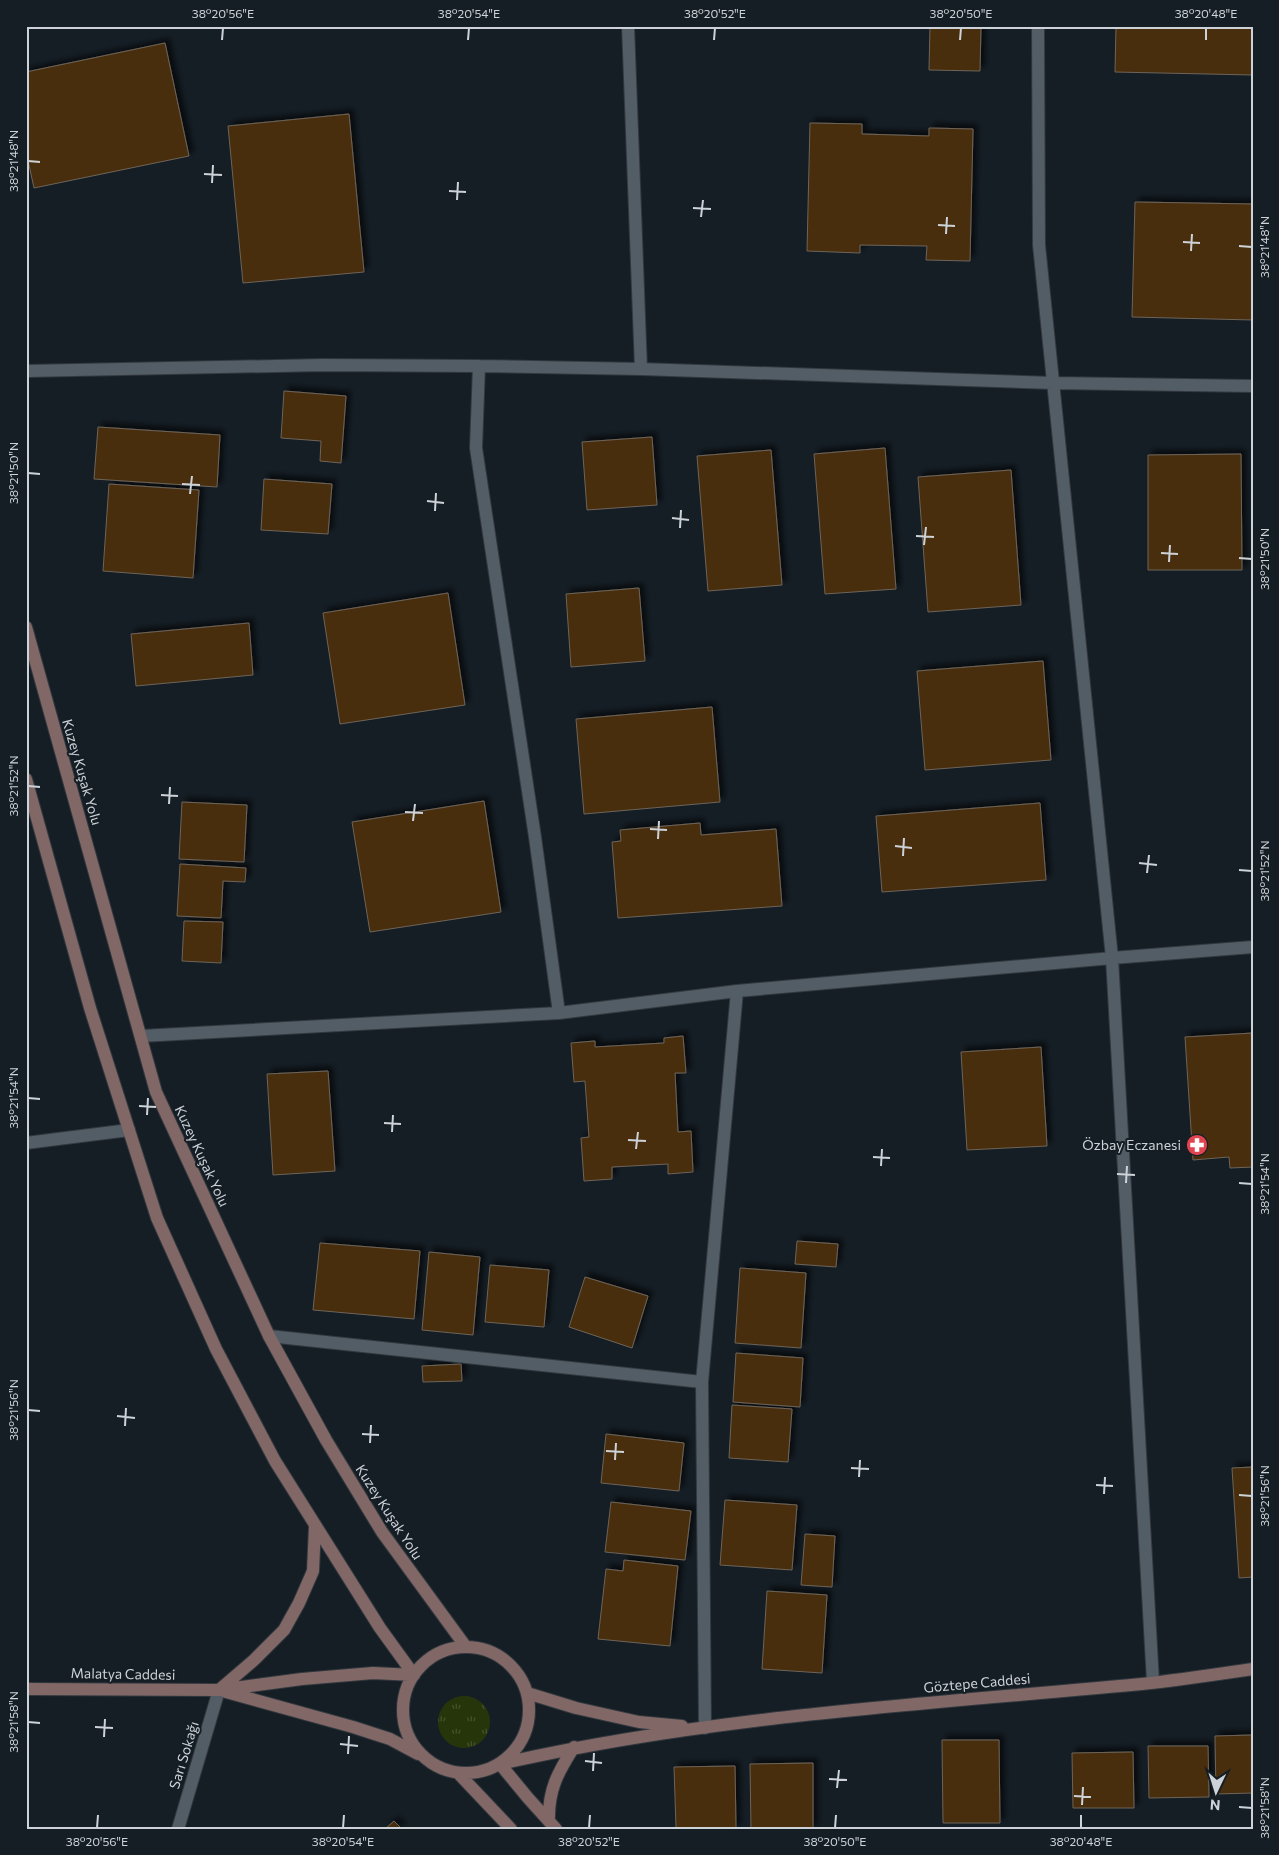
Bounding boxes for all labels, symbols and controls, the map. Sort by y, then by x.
text: 38°20'56"E [192,6,254,20]
text: 38°20'54"E [438,6,500,20]
text: 38°20'52"E [684,6,746,20]
text: 38°20'50"E [930,6,992,20]
text: 38°20'48"E [1175,6,1237,20]
text: 38°21'48"N [6,130,20,192]
text: 38°21'48"N [1257,216,1271,278]
text: 38°21'50"N [6,442,20,504]
text: 38°21'50"N [1257,528,1271,590]
street label: Kuzey Kuşak Yolu [59,717,106,827]
text: 38°21'52"N [6,755,20,817]
text: 38°21'52"N [1257,840,1271,902]
text: 38°21'54"N [6,1067,20,1129]
street label: Kuzey Kuşak Yolu [172,1102,233,1209]
pharmacy icon: Özbay Eczanesi [1185,1133,1209,1157]
place label: Özbay Eczanesi [1082,1136,1181,1153]
text: 38°21'54"N [1257,1153,1271,1215]
text: 38°21'56"N [6,1379,20,1441]
street label: Kuzey Kuşak Yolu [352,1461,426,1562]
text: 38°21'56"N [1257,1465,1271,1527]
street label: Malatya Caddesi [70,1664,176,1683]
street label: Göztepe Caddesi [923,1669,1031,1696]
text: 38°21'58"N [6,1691,20,1753]
street label: Sarı Sokağı [165,1719,202,1791]
north arrow [1192,1768,1242,1818]
text: 38°21'58"N [1257,1777,1271,1839]
text: N [1209,1797,1221,1814]
text: 38°20'56"E [66,1834,128,1848]
text: 38°20'54"E [312,1834,374,1848]
text: 38°20'52"E [558,1834,620,1848]
text: 38°20'50"E [804,1834,866,1848]
text: 38°20'48"E [1050,1834,1112,1848]

